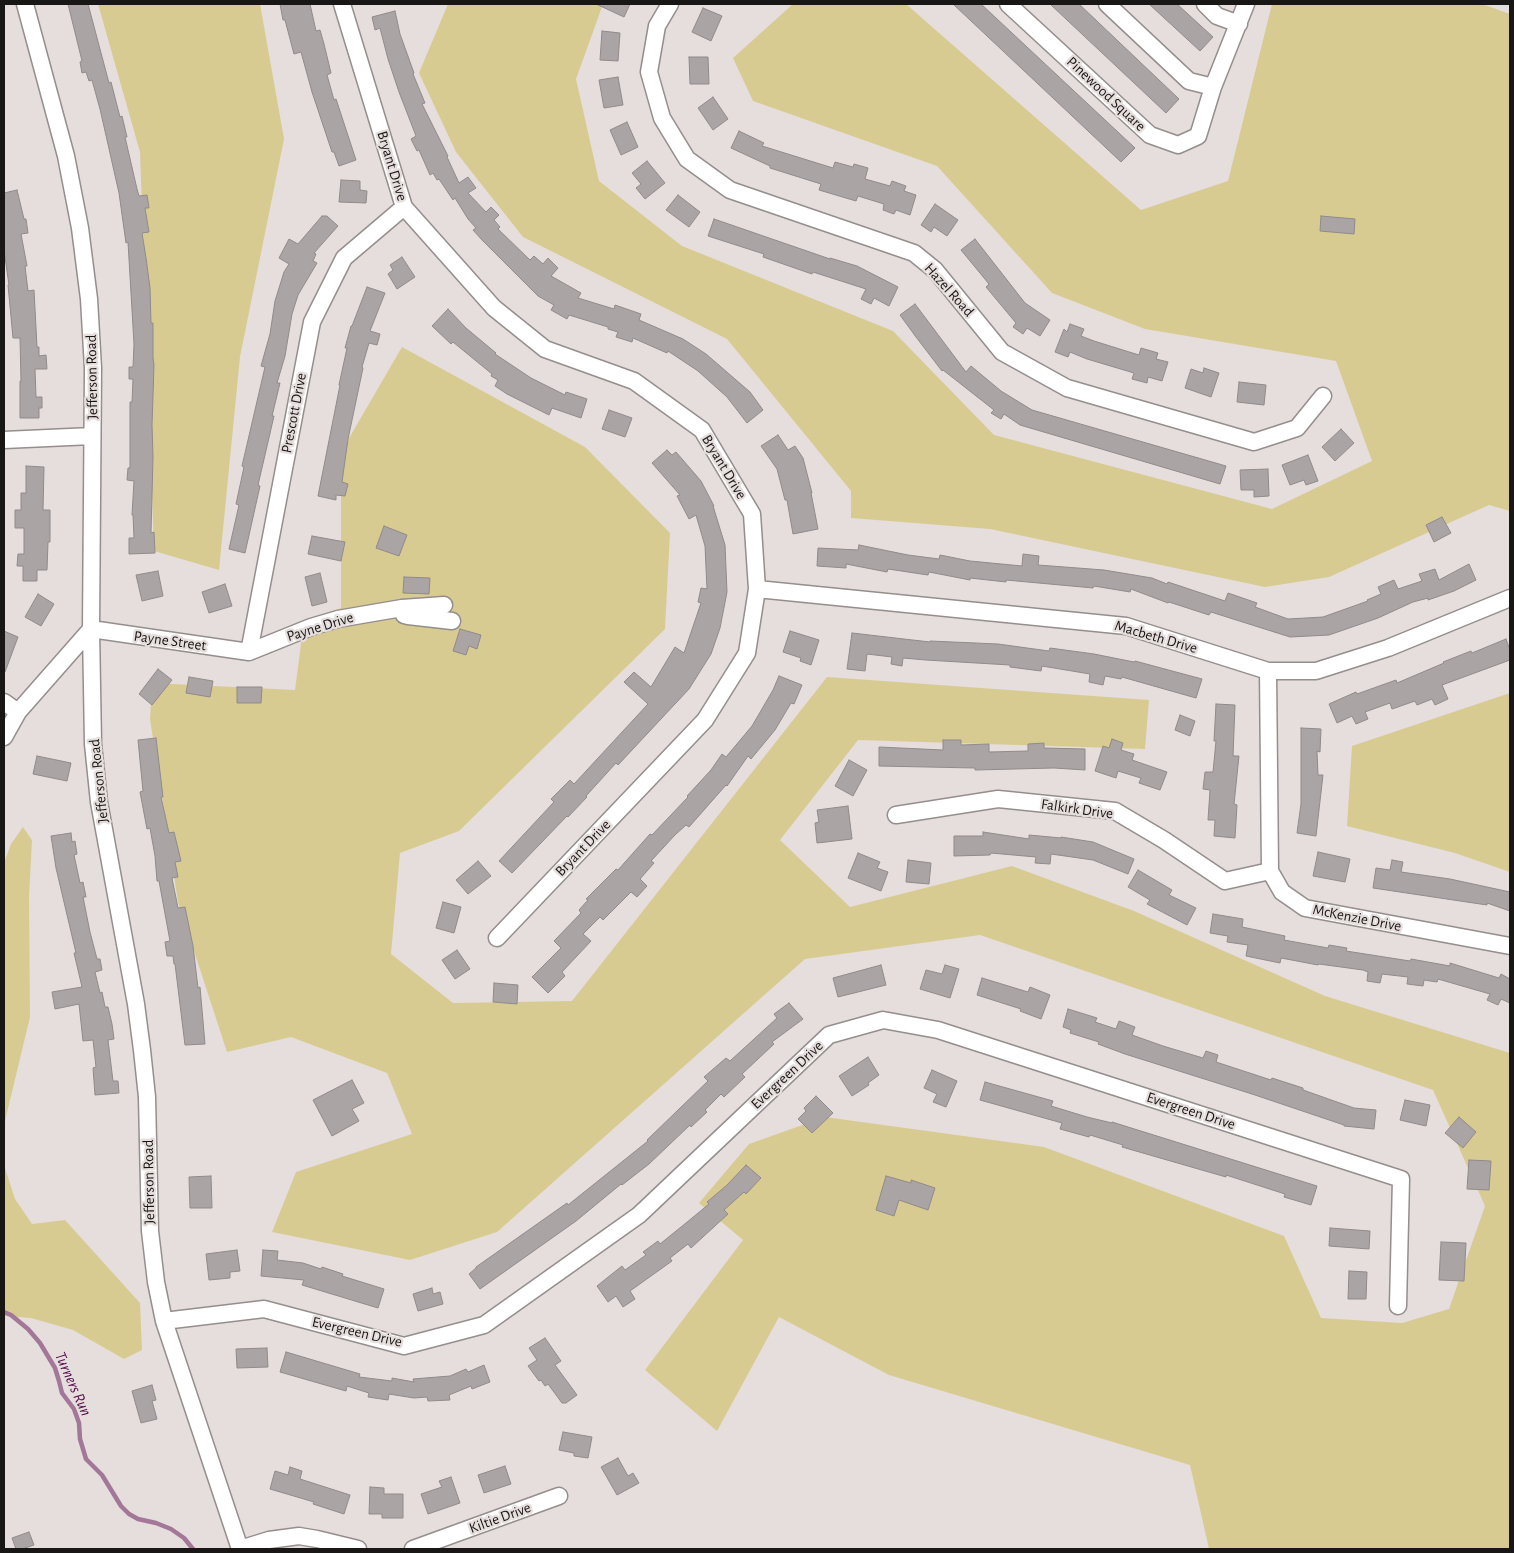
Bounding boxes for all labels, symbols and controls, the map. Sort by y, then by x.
street label: Pinewood Square [1063,53,1149,135]
street label: Bryant Drive [373,129,411,203]
street label: Hazel Road [920,260,978,320]
street label: Jefferson Road [82,335,102,419]
street label: Prescott Drive [277,371,311,455]
street label: Bryant Drive [698,431,750,503]
street label: Payne Drive [284,608,356,646]
street label: Macbeth Drive [1113,617,1199,657]
street label: Payne Street [133,627,207,655]
street label: Jefferson Road [86,738,112,824]
street label: Falkirk Drive [1040,795,1114,823]
street label: Bryant Drive [551,816,615,880]
street label: McKenzie Drive [1311,901,1403,935]
street label: Evergreen Drive [747,1037,827,1113]
street label: Evergreen Drive [1144,1088,1238,1134]
street label: Jefferson Road [139,1140,159,1224]
street label: Evergreen Drive [310,1313,404,1351]
water label: Turners Run [50,1349,96,1419]
street label: Kiltie Drive [467,1499,533,1537]

